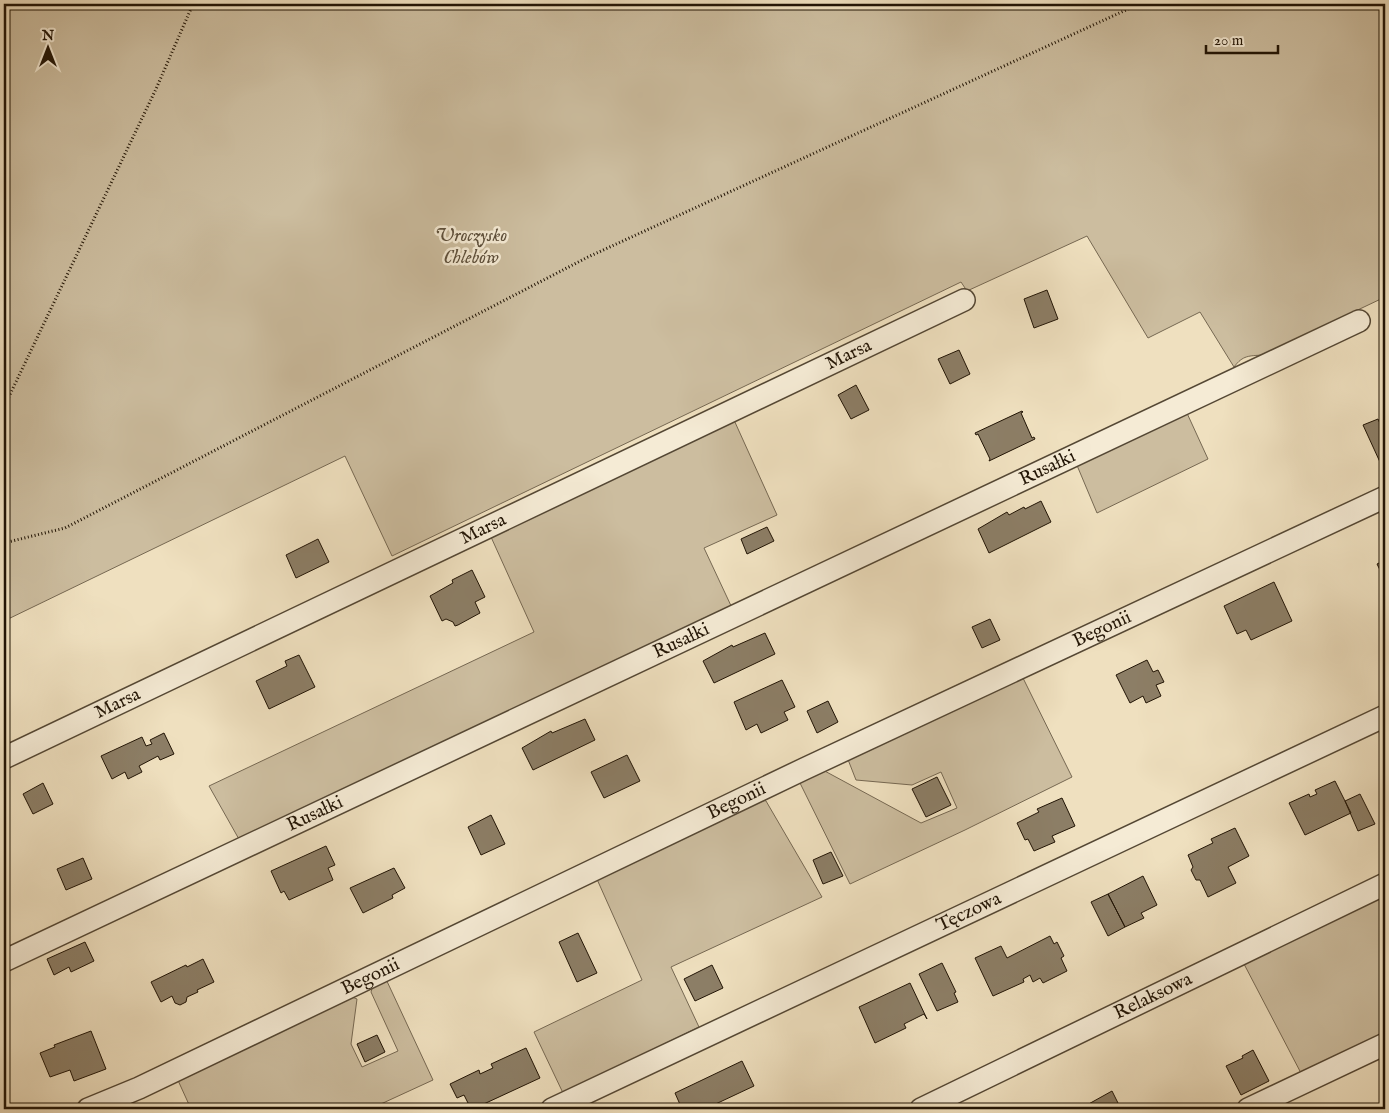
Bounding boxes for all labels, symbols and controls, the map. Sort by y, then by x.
north arrow [22,22,72,72]
scale bar [1206,22,1279,54]
text: N [41,27,54,45]
text: 20 m [1214,31,1244,50]
park label: Uroczysko Chlebów [435,224,507,270]
street label: Marsa [822,333,876,376]
street label: Rusałki [1015,445,1080,492]
street label: Marsa [456,508,511,551]
street label: Begonii [1069,605,1135,653]
street label: Rusałki [649,618,713,665]
street label: Marsa [91,682,145,725]
street label: Begonii [703,777,770,826]
street label: Rusałki [283,791,347,838]
street label: Tęczowa [933,886,1006,938]
street label: Begonii [337,953,404,1001]
street label: Relaksowa [1110,967,1197,1026]

